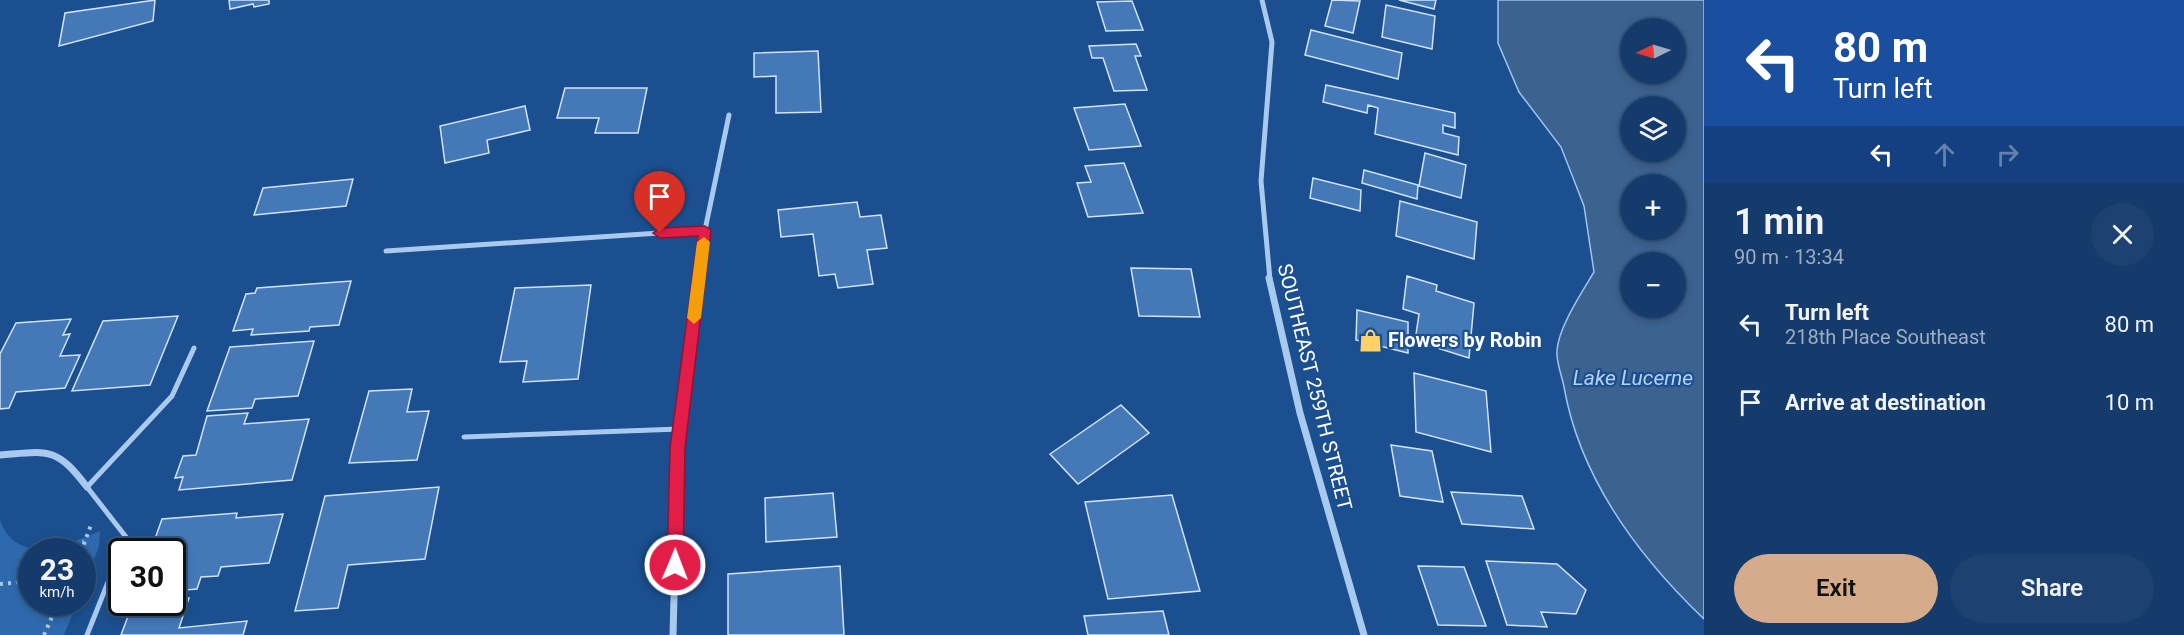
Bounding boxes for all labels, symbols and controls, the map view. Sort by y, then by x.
north arrow [1620,18,1686,84]
map controls [1620,18,1686,318]
text: 80 m [1833,23,1928,72]
icon: left [1734,24,1812,102]
text: Turn left [1833,73,1933,105]
button: layers [1620,96,1686,162]
icon: left [1865,138,1898,171]
icon: ahead [1928,138,1961,171]
icon: right [1991,138,2024,171]
pin [634,171,685,233]
button: + [1620,174,1686,240]
icon: arrive [643,180,676,213]
text: 1 min [1734,201,1824,243]
button: close [2091,203,2154,266]
text: 90 m · 13:34 [1734,245,1844,269]
button: − [1620,252,1686,318]
street label: SOUTHEAST 259TH STREET [1273,261,1357,513]
text: Turn left [1785,300,1869,325]
icon: left [1734,308,1767,341]
text: 80 m [2105,312,2154,337]
text: 218th Place Southeast [1785,325,1986,349]
shop icon: Flowers by Robin [1357,327,1383,353]
place label: Flowers by Robin [1388,328,1542,352]
water label: Lake Lucerne [1573,366,1693,390]
icon: arrive [1734,386,1767,419]
text: Arrive at destination [1785,390,1986,415]
text: 10 m [2105,390,2154,415]
position arrow [643,533,707,597]
speed limit sign: 30 [108,538,186,616]
text: 23 [40,552,74,587]
button: Exit [1734,554,1938,623]
button: Share [1950,554,2154,623]
text: km/h [39,583,75,601]

